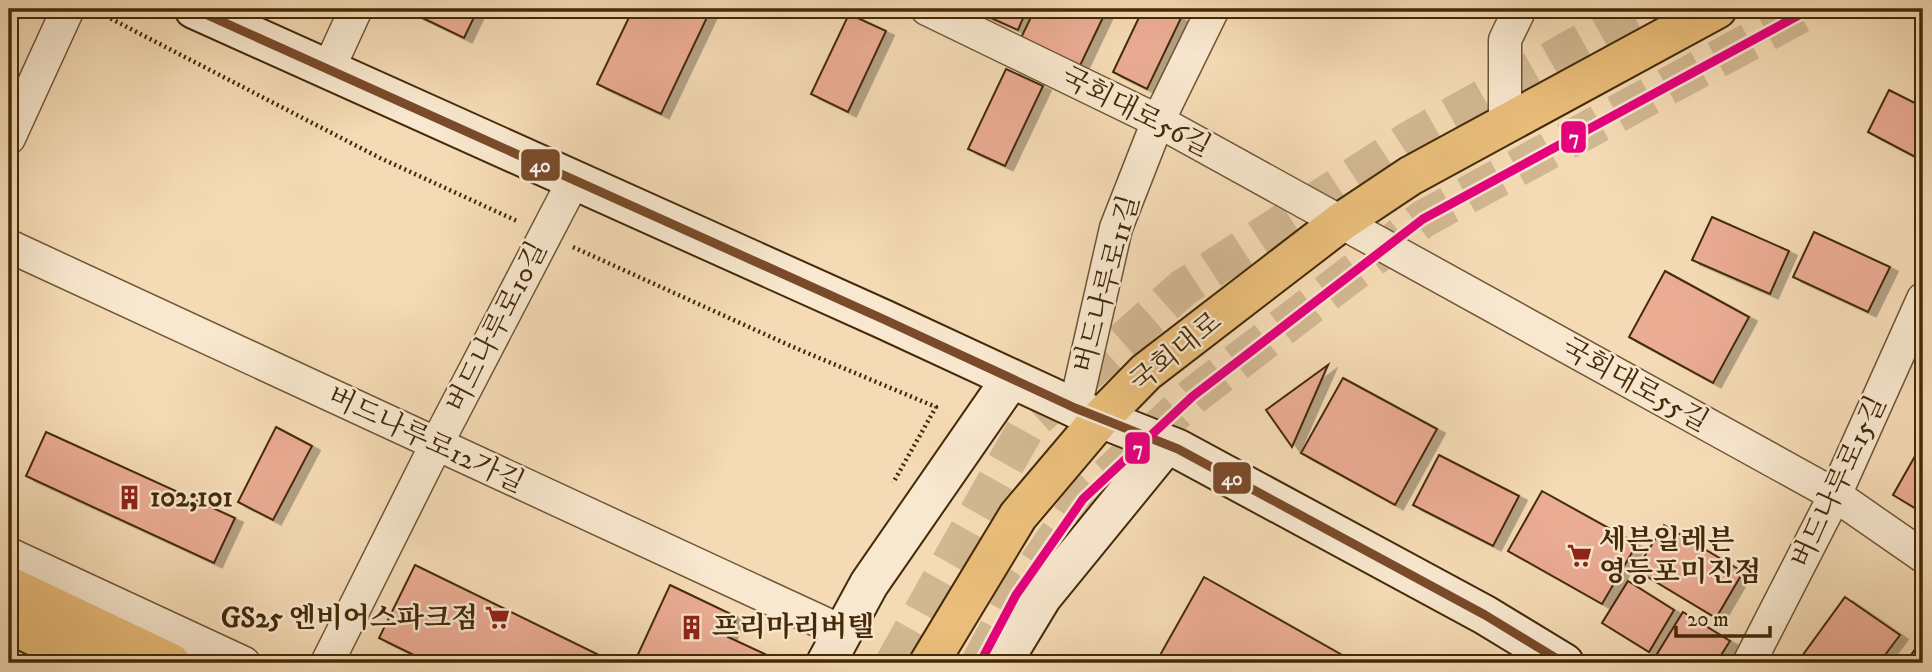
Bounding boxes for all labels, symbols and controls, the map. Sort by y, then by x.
street label: 국회대로56길 [1055,59,1217,165]
line badge: 7 [1560,120,1587,154]
text: 7 [1569,127,1579,150]
line badge: 40 [520,148,561,182]
text: 40 [529,155,551,178]
street label: 버드나루로11길 [1066,191,1148,377]
street label: 버드나루로10길 [439,236,555,418]
street label: 국회대로 [1123,304,1229,400]
street label: 국회대로55길 [1555,330,1715,440]
street label: 버드나루로12가길 [322,379,530,501]
street label: 버드나루로15길 [1784,390,1894,574]
line badge: 7 [1124,431,1151,465]
text: 7 [1133,438,1143,461]
line badge: 40 [1212,461,1252,495]
text: 40 [1221,468,1243,491]
place label: 102;101 [150,480,233,515]
building icon: 102;101 [116,483,144,511]
place label: 세븐일레븐 영등포미진점 [1599,523,1761,590]
supermarket icon: 세븐일레븐 영등포미진점 [1565,542,1593,570]
scale bar [1676,595,1771,639]
place label: GS25 엔비어스파크점 [221,601,478,636]
supermarket icon: GS25 엔비어스파크점 [484,604,512,632]
text: 20 m [1687,607,1729,633]
place label: 프리마리버텔 [712,610,874,645]
building icon: 프리마리버텔 [678,613,706,641]

